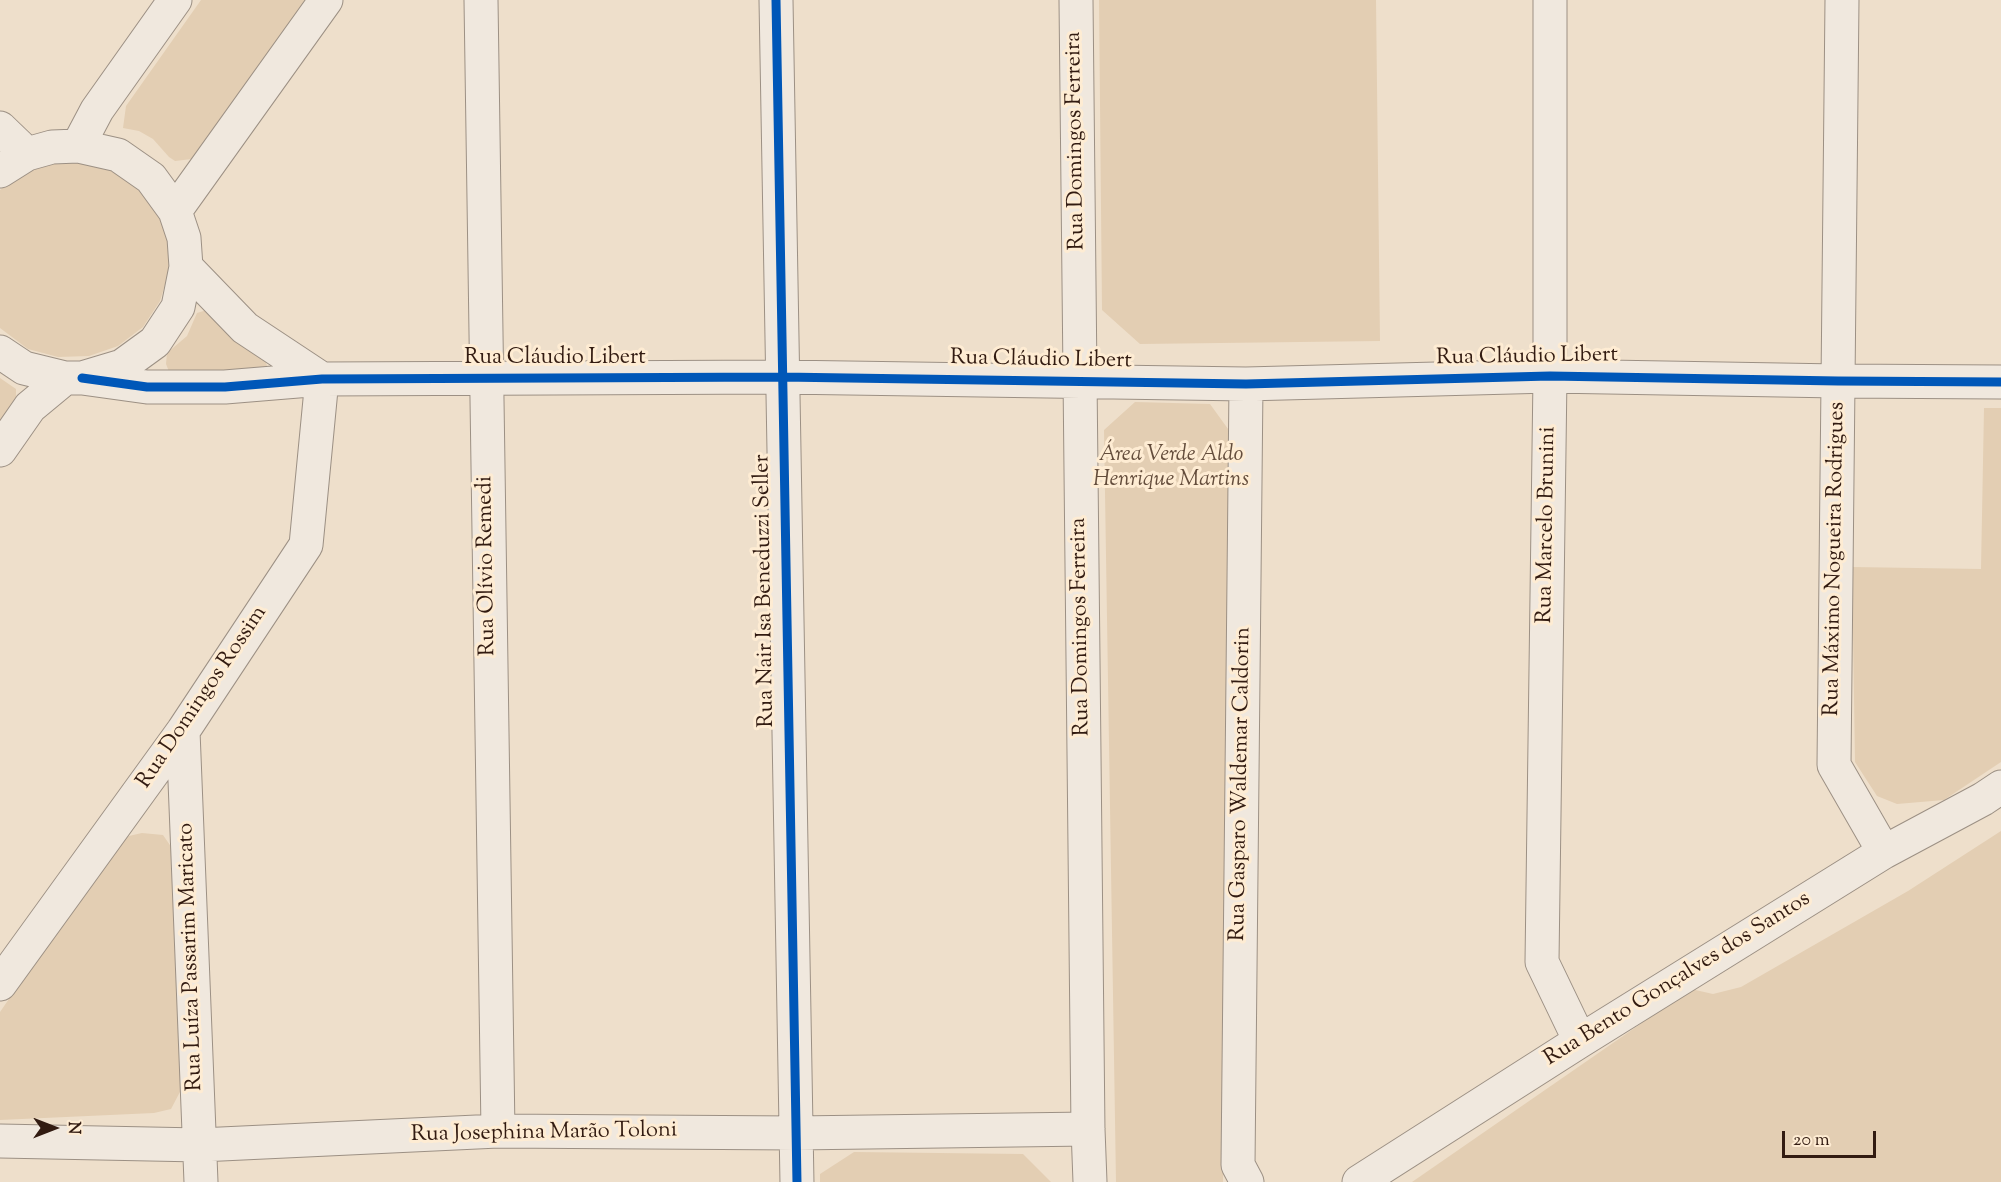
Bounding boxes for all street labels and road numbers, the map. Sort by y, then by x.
street label: Rua Domingos Ferreira [1062,31,1092,251]
street label: Rua Cláudio Libert [1436,343,1618,373]
street label: Rua Cláudio Libert [464,346,646,372]
street label: Rua Cláudio Libert [950,346,1132,376]
street label: Rua Máximo Nogueira Rodrigues [1820,402,1852,716]
street label: Rua Marcelo Brunini [1533,426,1563,624]
street label: Rua Nair Isa Beneduzzi Seller [750,454,782,728]
street label: Rua Olívio Remedi [473,476,503,656]
street label: Rua Domingos Ferreira [1067,517,1097,737]
street label: Rua Domingos Rossim [132,602,274,794]
street label: Rua Gasparo Waldemar Caldorin [1226,627,1258,941]
street label: Rua Luíza Passarim Maricato [174,822,210,1092]
street label: Rua Bento Gonçalves dos Santos [1540,887,1816,1073]
street label: Rua Josephina Marão Toloni [411,1118,677,1150]

